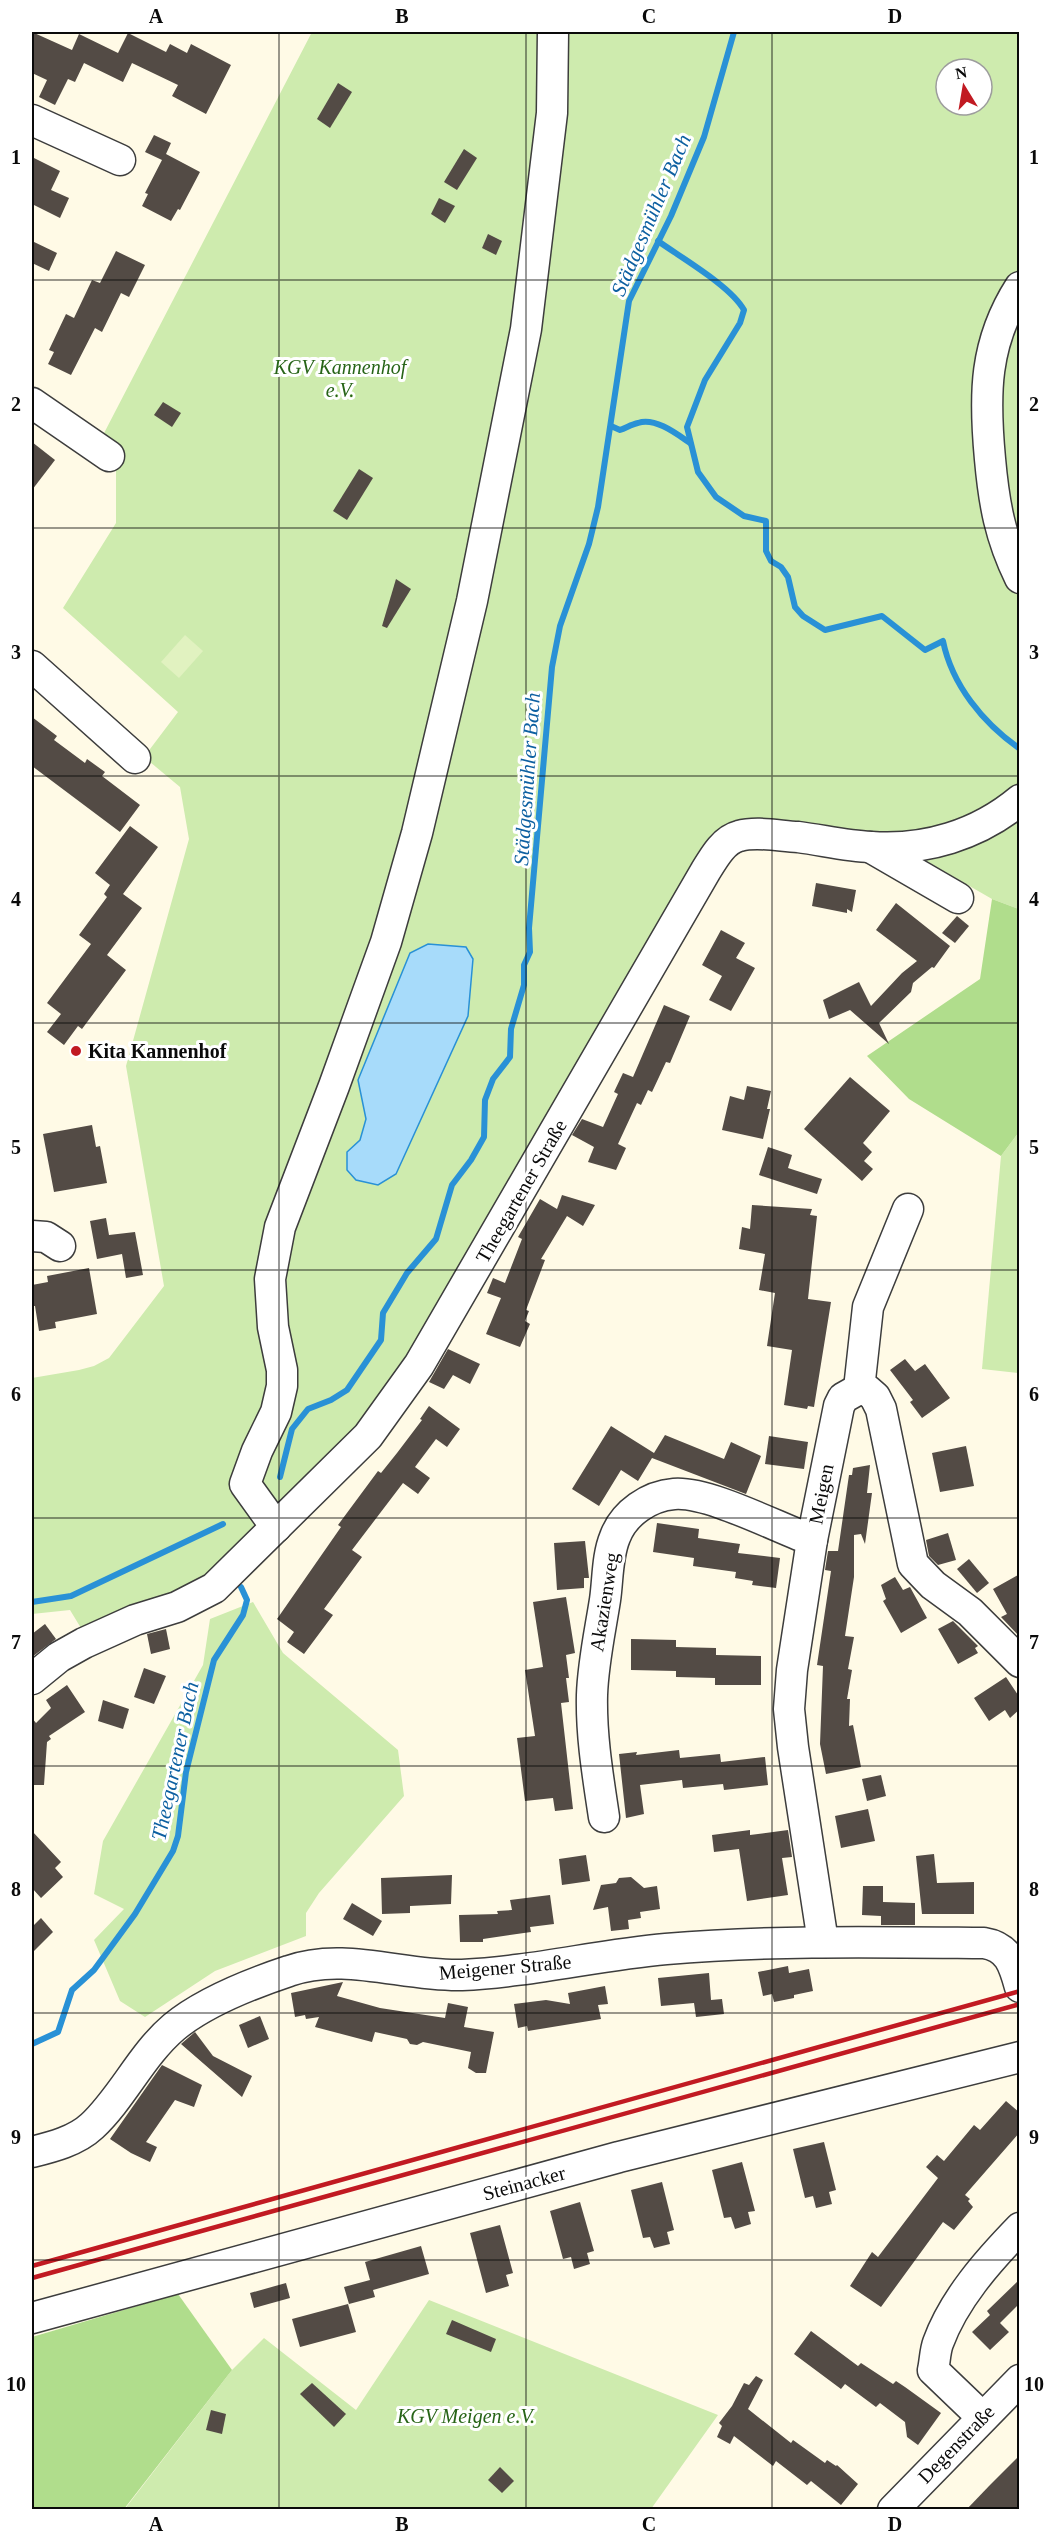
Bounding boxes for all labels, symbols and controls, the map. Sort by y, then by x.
text: A [149,5,164,27]
text: B [395,5,409,27]
text: C [642,5,656,27]
text: D [888,5,902,27]
north arrow [934,57,994,117]
text: N [954,63,969,82]
water label: Städgesmühler Bach [606,131,696,299]
text: 1 [11,146,21,168]
text: 1 [1029,146,1039,168]
park label: KGV Kannenhof e.V. [273,356,409,401]
text: 2 [11,393,21,415]
text: 2 [1029,393,1039,415]
text: 3 [11,641,21,663]
text: 3 [1029,641,1039,663]
water label: Städgesmühler Bach [509,692,545,866]
text: 4 [11,888,21,910]
text: 4 [1029,888,1039,910]
place label: Kita Kannenhof [88,1040,227,1062]
marker: Kita Kannenhof [69,1044,83,1058]
street label: Theegartener Straße [471,1115,572,1267]
text: 5 [11,1136,21,1158]
text: 5 [1029,1136,1039,1158]
text: 6 [11,1383,21,1405]
text: 6 [1029,1383,1039,1405]
street label: Meigen [804,1462,839,1526]
street label: Akazienweg [585,1551,624,1653]
text: 7 [11,1631,21,1653]
text: 7 [1029,1631,1039,1653]
water label: Theegartener Bach [146,1679,204,1843]
text: 8 [11,1878,21,1900]
text: 8 [1029,1878,1039,1900]
street label: Meigener Straße [438,1950,572,1985]
text: 9 [11,2126,21,2148]
text: 9 [1029,2126,1039,2148]
street label: Steinacker [480,2161,568,2205]
text: 10 [6,2373,26,2395]
text: 10 [1024,2373,1044,2395]
street label: Degenstraße [913,2400,999,2488]
park label: KGV Meigen e.V. [396,2405,535,2428]
text: A [149,2513,164,2535]
text: B [395,2513,409,2535]
text: C [642,2513,656,2535]
text: D [888,2513,902,2535]

